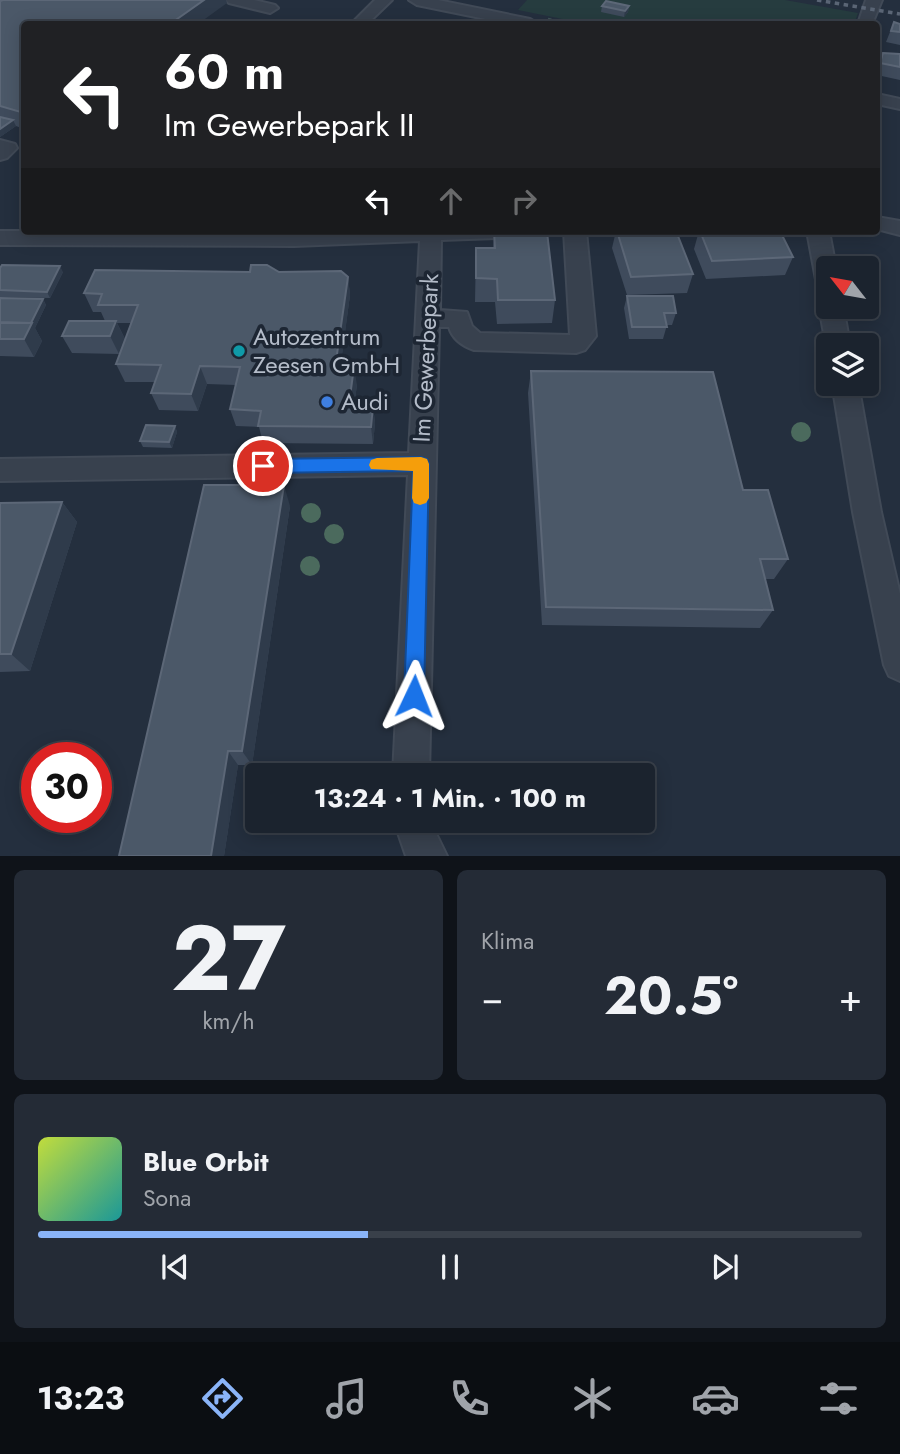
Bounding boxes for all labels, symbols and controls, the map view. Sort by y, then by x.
text: 60 m [164,37,284,107]
icon: left [49,49,140,140]
text: Im Gewerbepark II [164,102,415,148]
icon: left [359,182,397,220]
icon: ahead [432,182,470,220]
icon: right [505,182,543,220]
north arrow [816,256,878,318]
map controls [816,256,879,396]
street label: Im Gewerbepark [404,272,447,443]
place label: Autozentrum Zeesen GmbH [253,319,400,382]
button: layers [816,333,879,396]
marker: Autozentrum Zeesen GmbH [231,343,247,359]
place label: Audi [341,384,389,419]
marker: Audi [319,394,335,410]
pin [233,436,293,496]
icon: arrive [244,447,282,485]
position arrow [377,659,451,733]
speed limit sign: 30 [21,742,112,833]
text: 13:24 · 1 Min. · 100 m [314,779,586,817]
text: 27 [171,893,286,1024]
text: Klima [481,924,534,958]
text: 20.5° [604,958,738,1034]
text: − [481,970,503,1025]
text: + [839,970,862,1025]
text: km/h [203,1004,254,1038]
text: Blue Orbit [143,1143,268,1181]
text: Sona [143,1181,191,1215]
icon: previous [156,1248,194,1286]
icon: pause [431,1248,469,1286]
icon: next [706,1248,744,1286]
icon: directions [198,1374,247,1423]
icon: music [322,1374,371,1423]
icon: phone [445,1374,494,1423]
icon: climate [568,1374,617,1423]
icon: car [691,1374,740,1423]
icon: filters [814,1374,863,1423]
text: 13:23 [37,1375,124,1421]

